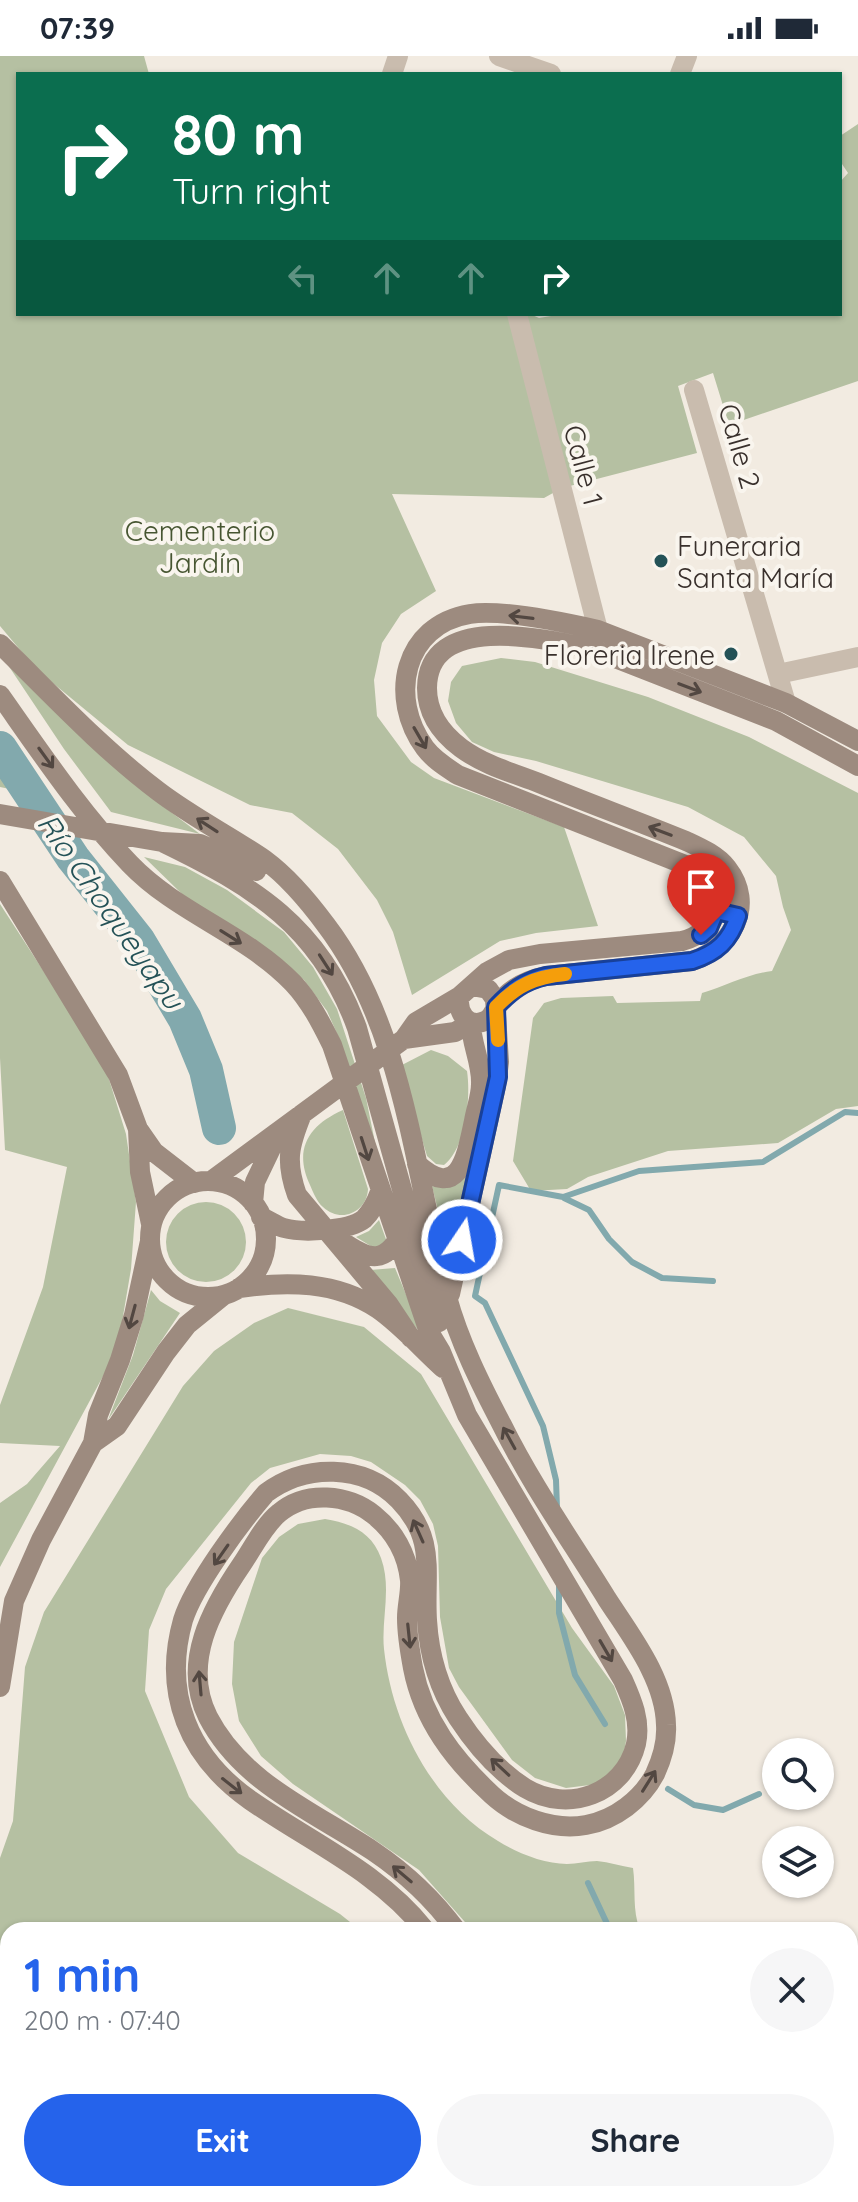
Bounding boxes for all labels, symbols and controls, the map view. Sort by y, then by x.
text: 07:39 [40,9,115,47]
text: 80 m [172,99,304,169]
icon: right [40,104,144,208]
text: Turn right [172,168,331,213]
icon: left [281,256,325,300]
icon: ahead [365,256,409,300]
icon: ahead [449,256,493,300]
icon: right [533,256,577,300]
street label: Calle 2 [711,399,769,493]
street label: Calle 1 [557,421,611,509]
park label: Cementerio Jardín [125,513,275,580]
place label: Funeraria Santa María [677,528,834,595]
marker: Funeraria Santa María [652,552,670,570]
one-way arrow [508,610,535,625]
place label: Floreria Irene [544,637,715,672]
marker: Floreria Irene [722,645,740,663]
one-way arrow [677,682,702,696]
one-way arrow [412,726,428,749]
one-way arrow [37,747,54,769]
water label: Río Choqueyapu [29,806,194,1018]
one-way arrow [197,817,219,833]
one-way arrow [648,823,673,837]
pin [667,853,735,935]
icon: arrive [679,865,723,909]
one-way arrow [219,929,242,945]
one-way arrow [317,954,334,976]
one-way arrow [359,1136,374,1161]
position arrow [420,1198,504,1282]
one-way arrow [124,1304,139,1330]
one-way arrow [501,1427,517,1450]
one-way arrow [410,1520,425,1544]
one-way arrow [213,1543,229,1565]
one-way arrow [401,1622,416,1649]
one-way arrow [598,1639,614,1662]
one-way arrow [193,1670,208,1697]
map controls [762,1738,834,1898]
button: search [762,1738,834,1810]
one-way arrow [491,1759,511,1777]
one-way arrow [641,1771,658,1793]
one-way arrow [221,1777,242,1795]
button: layers [762,1826,834,1898]
one-way arrow [392,1865,413,1883]
text: 1 min [24,1944,140,2004]
button: close [750,1948,834,2032]
text: 200 m · 07:40 [24,2004,181,2037]
button: Exit [24,2094,421,2186]
button: Share [437,2094,834,2186]

